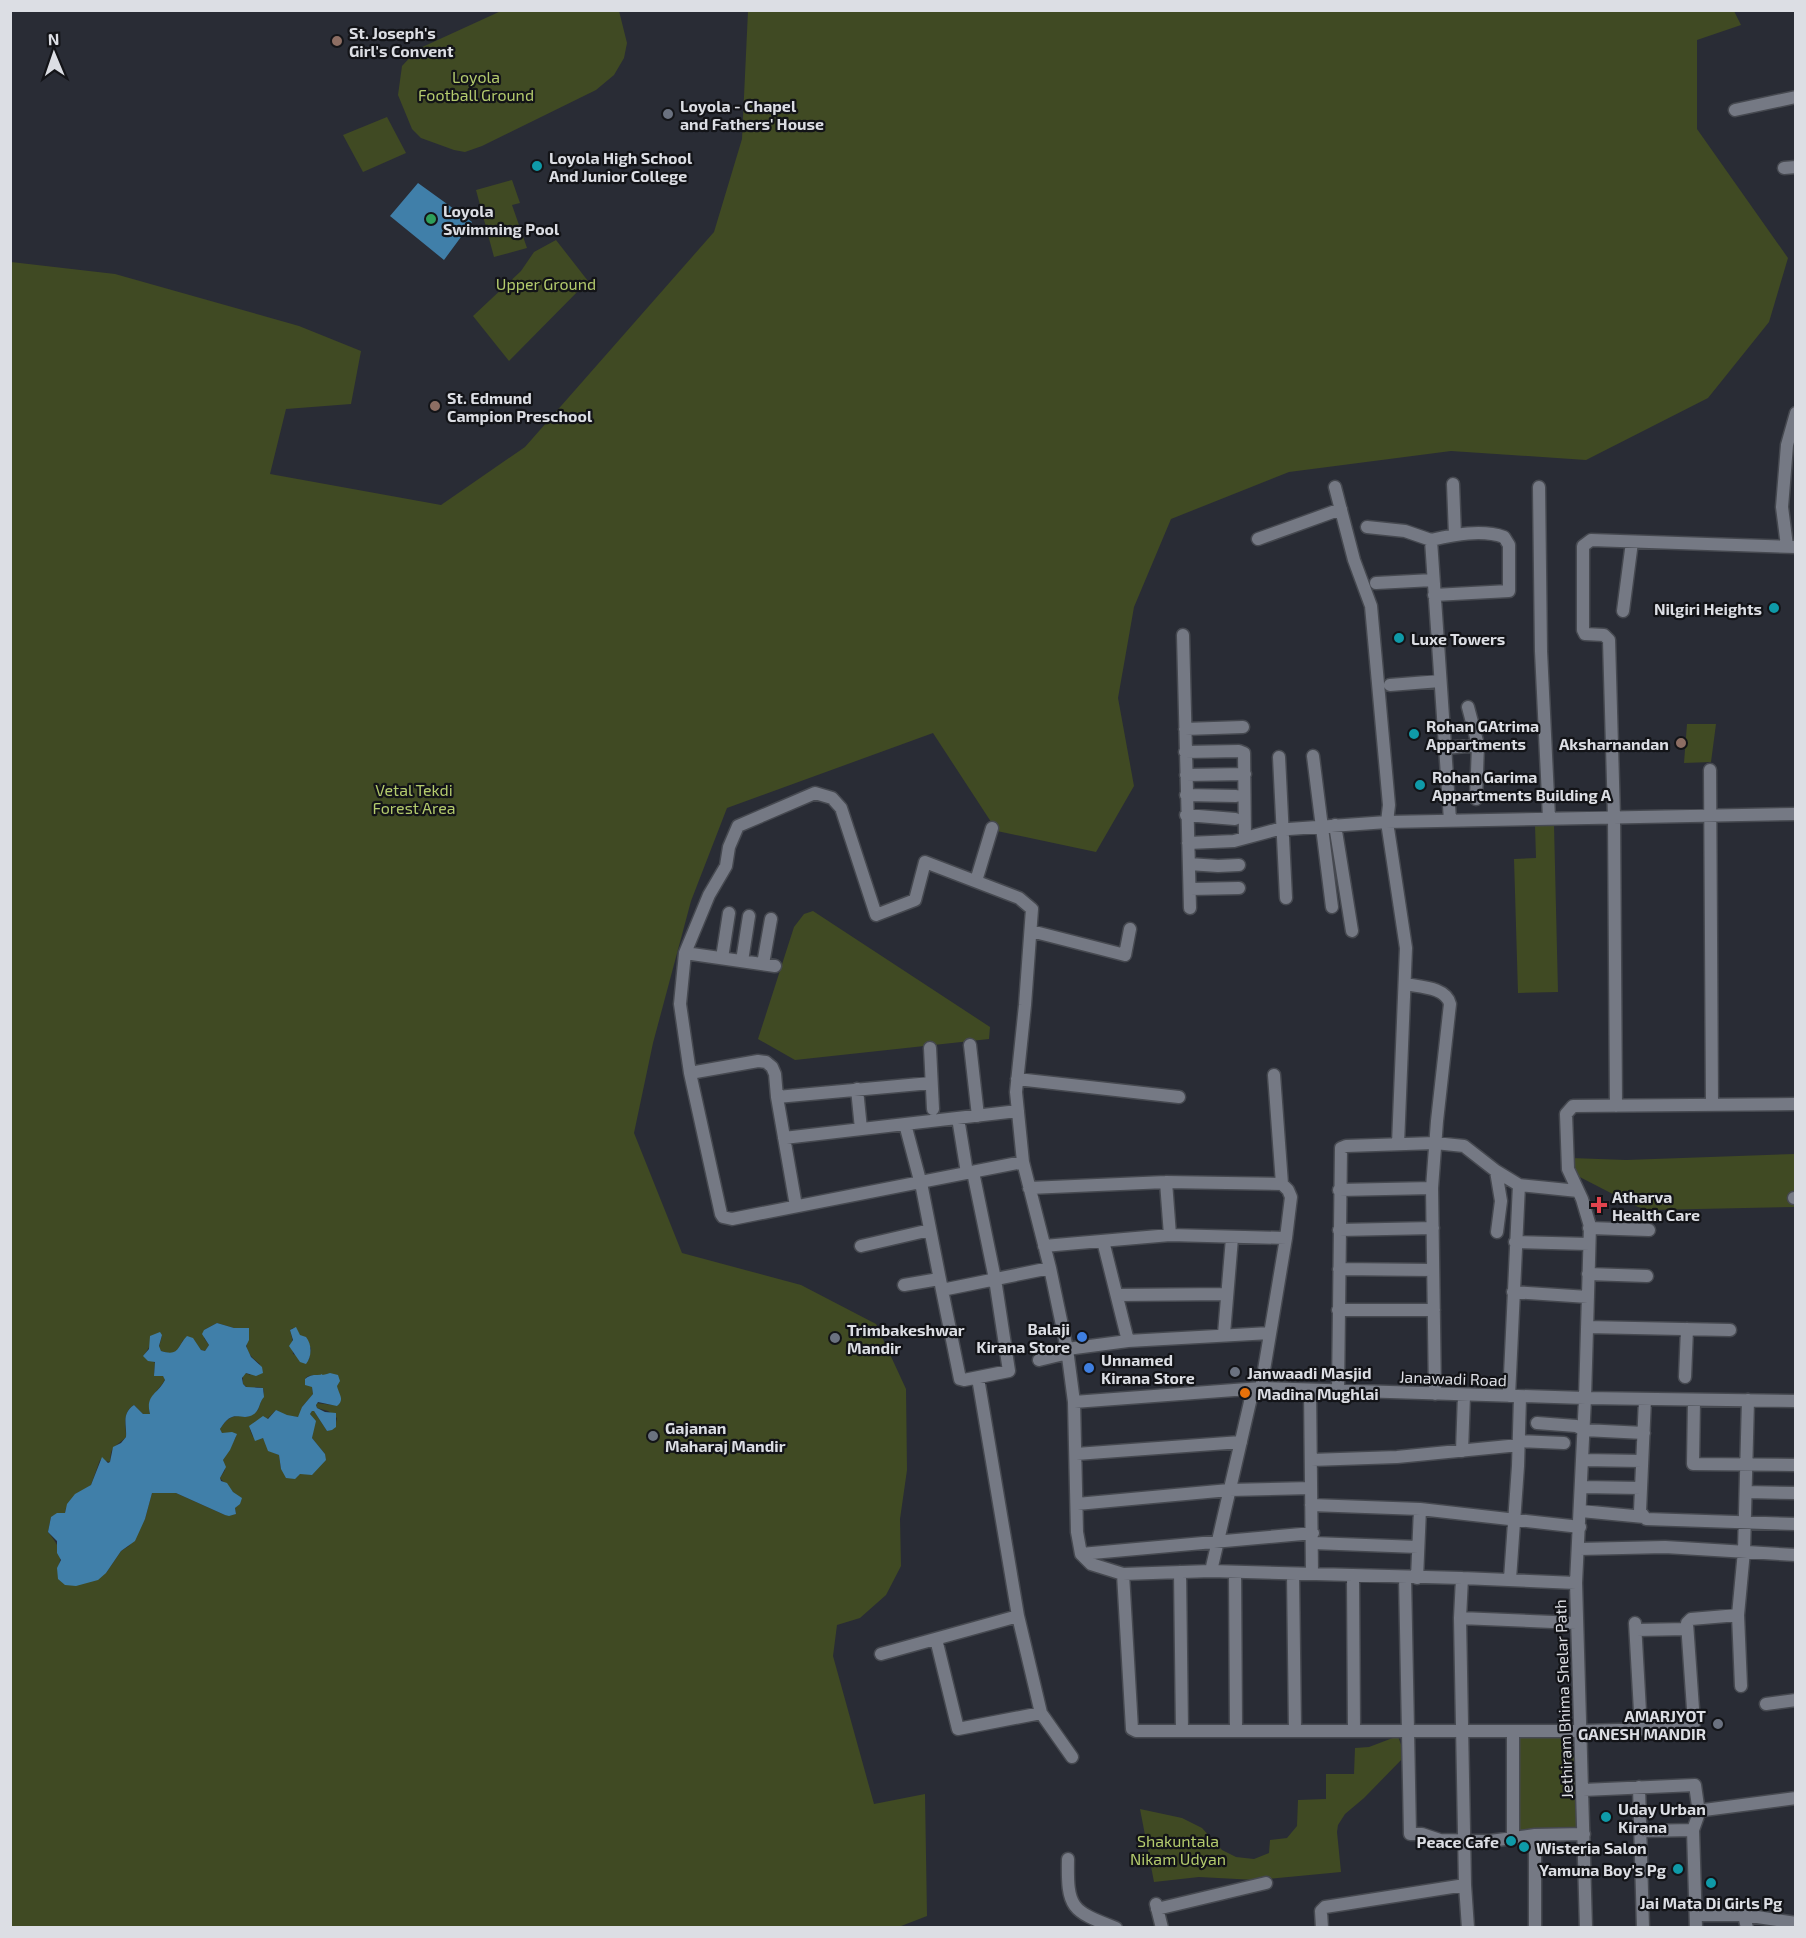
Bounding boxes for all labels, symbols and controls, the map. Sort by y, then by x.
place label: St. Joseph's Girl's Convent [349,23,454,60]
north arrow [24,24,84,84]
text: N [47,29,60,48]
marker: St. Joseph's Girl's Convent [330,34,344,48]
park label: Loyola Football Ground [418,67,534,104]
place label: Loyola - Chapel and Fathers' House [680,96,824,133]
marker: Loyola - Chapel and Fathers' House [661,107,675,121]
place label: Loyola High School And Junior College [549,148,693,185]
marker: Loyola High School And Junior College [530,159,544,173]
place label: Loyola Swimming Pool [443,201,560,238]
marker: Loyola Swimming Pool [424,212,438,226]
park label: Upper Ground [496,274,596,293]
place label: St. Edmund Campion Preschool [447,388,593,425]
marker: St. Edmund Campion Preschool [428,399,442,413]
place label: Nilgiri Heights [1654,599,1762,618]
marker: Nilgiri Heights [1767,601,1781,615]
place label: Luxe Towers [1411,629,1505,648]
marker: Luxe Towers [1392,631,1406,645]
place label: Rohan GAtrima Appartments [1426,716,1539,753]
marker: Rohan GAtrima Appartments [1407,727,1421,741]
place label: Aksharnandan [1559,734,1669,753]
marker: Aksharnandan [1674,736,1688,750]
place label: Rohan Garima Appartments Building A [1432,767,1612,804]
marker: Rohan Garima Appartments Building A [1413,778,1427,792]
park label: Vetal Tekdi Forest Area [372,780,456,817]
place label: Atharva Health Care [1612,1187,1700,1224]
marker: Atharva Health Care [1590,1196,1608,1214]
place label: Balaji Kirana Store [976,1319,1070,1356]
place label: Trimbakeshwar Mandir [847,1320,965,1357]
marker: Balaji Kirana Store [1075,1330,1089,1344]
marker: Trimbakeshwar Mandir [828,1331,842,1345]
place label: Unnamed Kirana Store [1101,1350,1195,1387]
marker: Unnamed Kirana Store [1082,1361,1096,1375]
place label: Janwaadi Masjid [1247,1363,1372,1382]
marker: Janwaadi Masjid [1228,1365,1242,1379]
street label: Janawadi Road [1399,1367,1507,1389]
place label: Madina Mughlai [1257,1384,1379,1403]
marker: Madina Mughlai [1238,1386,1252,1400]
place label: Gajanan Maharaj Mandir [665,1418,786,1455]
marker: Gajanan Maharaj Mandir [646,1429,660,1443]
street label: Jethiram Bhima Shelar Path [1550,1599,1576,1799]
place label: AMARJYOT GANESH MANDIR [1578,1706,1706,1743]
marker: AMARJYOT GANESH MANDIR [1711,1717,1725,1731]
place label: Uday Urban Kirana [1618,1799,1706,1836]
marker: Uday Urban Kirana [1599,1810,1613,1824]
park label: Shakuntala Nikam Udyan [1130,1831,1226,1868]
place label: Peace Cafe [1417,1832,1499,1851]
marker: Peace Cafe [1504,1834,1518,1848]
place label: Wisteria Salon [1536,1838,1647,1857]
marker: Wisteria Salon [1517,1840,1531,1854]
place label: Yamuna Boy's Pg [1539,1860,1667,1880]
marker: Yamuna Boy's Pg [1671,1862,1685,1876]
marker: Jai Mata Di Girls Pg [1704,1876,1718,1890]
place label: Jai Mata Di Girls Pg [1640,1893,1783,1912]

